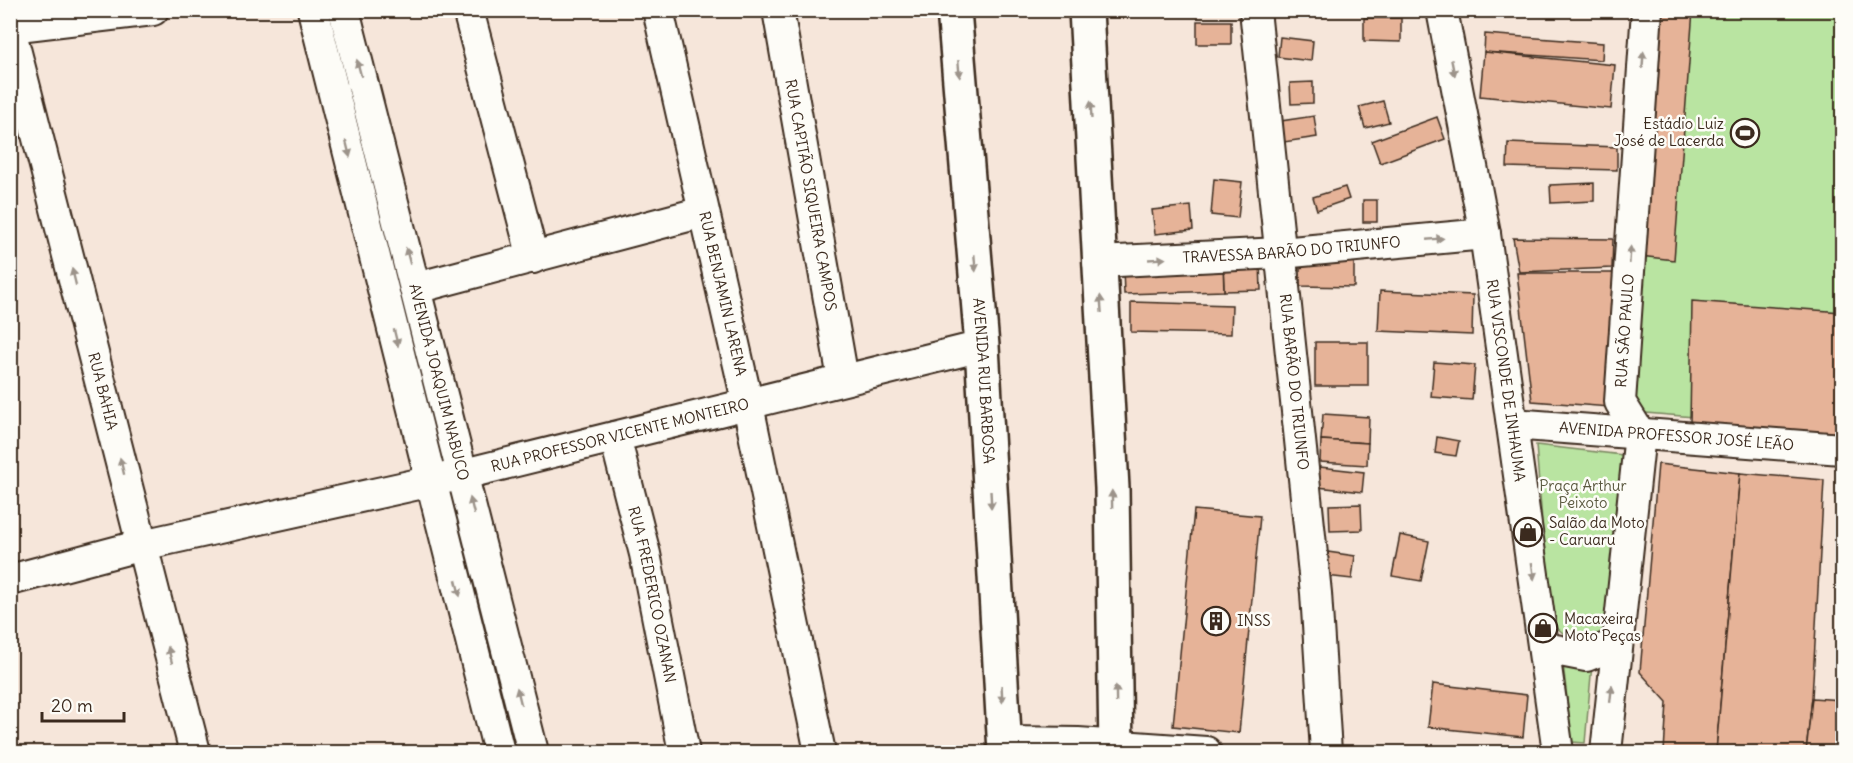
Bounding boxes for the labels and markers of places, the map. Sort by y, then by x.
place label: Estádio Luiz José de Lacerda [1614,114,1724,150]
sports icon: Estádio Luiz José de Lacerda [1729,117,1761,149]
place label: Salão da Moto - Caruaru [1549,513,1645,549]
shop icon: Salão da Moto - Caruaru [1512,516,1544,548]
building icon: INSS [1200,605,1232,637]
place label: Macaxeira Moto Peças [1564,609,1641,645]
place label: INSS [1237,611,1271,630]
shop icon: Macaxeira Moto Peças [1527,612,1559,644]

